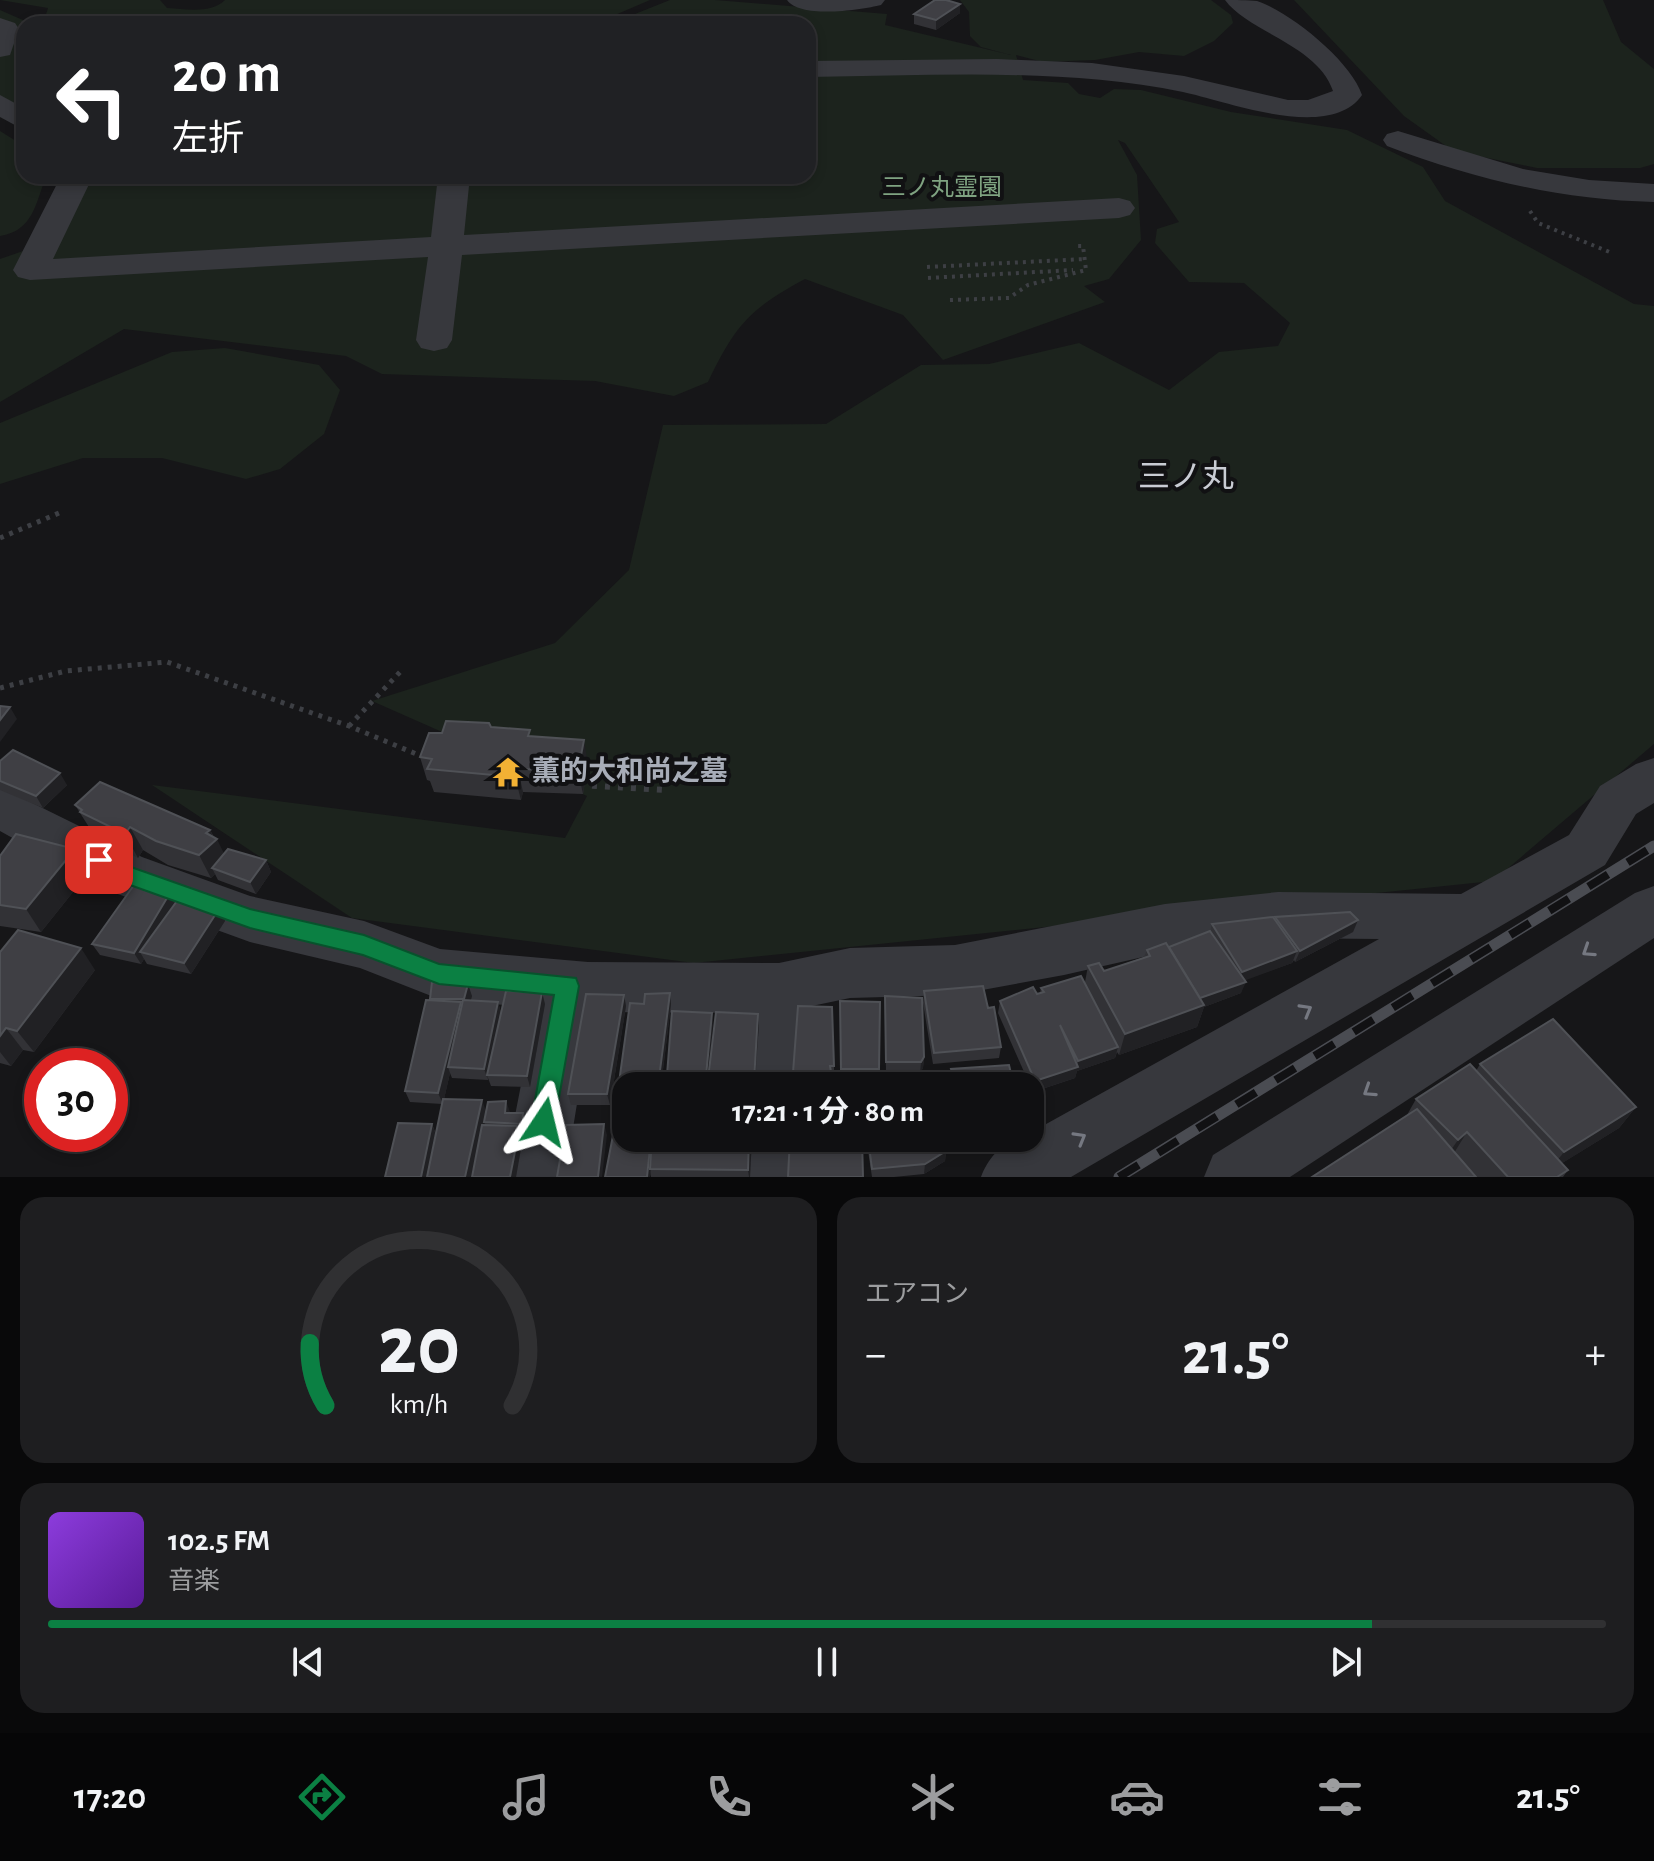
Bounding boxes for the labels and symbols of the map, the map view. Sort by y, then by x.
park label: 三ノ丸霊園 [882,174,1002,200]
district label: 三ノ丸 [1138,460,1234,493]
temple icon: 薫的大和尚之墓 [491,755,525,789]
place label: 薫的大和尚之墓 [532,756,728,786]
pin [65,826,133,894]
one-way arrow [1582,942,1597,957]
one-way arrow [1297,1004,1312,1020]
speed limit sign: 30 [24,1048,128,1152]
position arrow [502,1080,586,1164]
one-way arrow [1363,1082,1378,1097]
one-way arrow [1071,1132,1086,1148]

